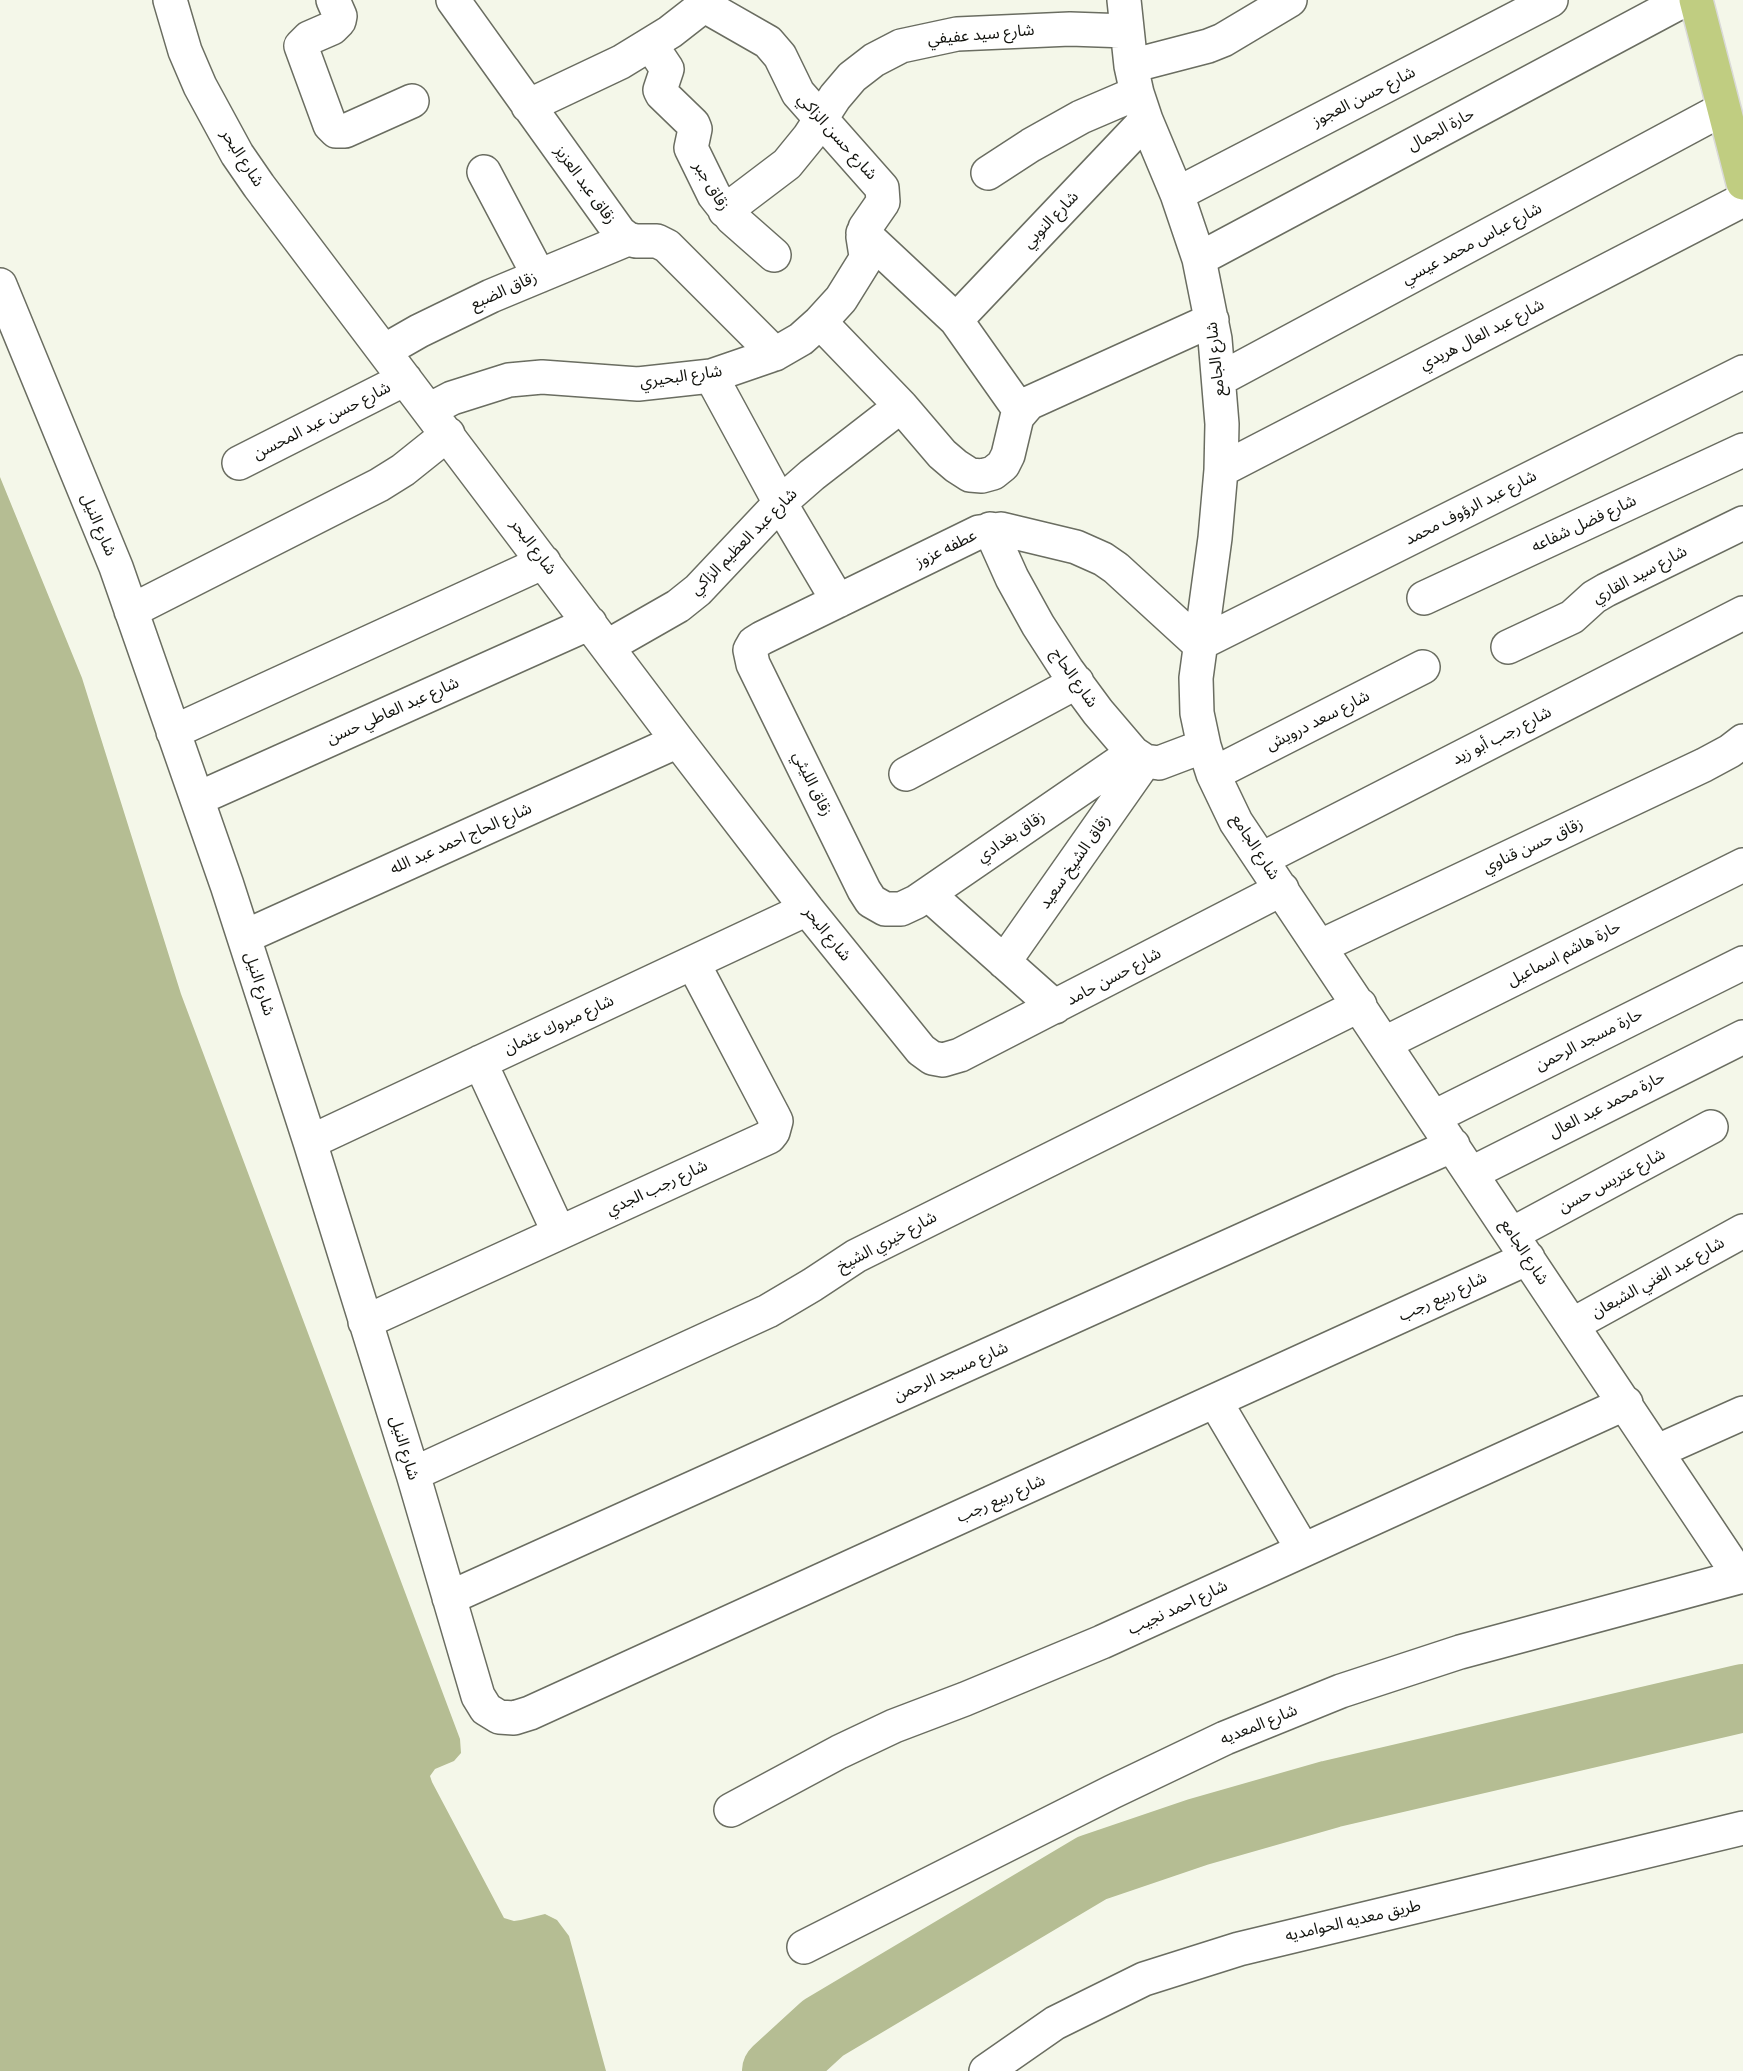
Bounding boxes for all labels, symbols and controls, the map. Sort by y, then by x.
street label: شارع سيد عفيفي [927,21,1035,49]
street label: شارع حسن العجوز [1309,63,1419,131]
street label: شارع حسن الزاكي [793,90,881,184]
street label: حارة الجمال [1404,104,1478,156]
street label: شارع البحر [216,126,268,190]
street label: زقاق عبد العزيز [550,142,620,228]
street label: زقاق جبر [689,158,733,214]
street label: شارع النوبي [1019,187,1083,253]
street label: شارع عباس محمد عيسي [1399,199,1545,289]
street label: زقاق الضبع [468,268,540,314]
street label: شارع عبد العال هريدي [1417,295,1547,375]
street label: شارع الجامع [1203,321,1229,397]
street label: شارع البحيري [639,362,723,392]
street label: شارع حسن عبد المحسن [250,378,394,464]
street label: شارع عبد الرؤوف محمد [1402,466,1540,550]
street label: شارع عبد العظيم الزاكي [687,485,801,599]
street label: شارع النيل [76,491,120,559]
street label: شارع فضل شفاعه [1528,491,1640,557]
street label: شارع البحر [506,515,560,579]
street label: عطفه عزوز [912,526,980,572]
street label: شارع سيد القاري [1589,542,1691,608]
street label: شارع الحاج [1047,645,1101,711]
street label: شارع عبد العاطي حسن [324,673,462,749]
street label: شارع سعد درويش [1263,687,1373,755]
street label: شارع رجب أبو زيد [1449,703,1555,769]
street label: زقاق الليثي [788,748,836,820]
street label: شارع الحاج احمد عبد الله [387,799,535,879]
street label: زقاق بغدادي [973,807,1049,867]
street label: شارع الجامع [1227,810,1283,884]
street label: زقاق الشيخ سعيد [1035,811,1115,913]
street label: زقاق حسن قناوي [1480,814,1586,878]
street label: شارع البحر [799,903,855,965]
street label: حارة هاشم اسماعيل [1504,917,1624,991]
street label: شارع حسن حامد [1063,944,1165,1010]
street label: شارع النيل [240,950,278,1018]
street label: شارع مبروك عثمان [501,991,617,1059]
street label: حارة مسجد الرحمن [1532,1005,1646,1075]
street label: حارة محمد عبد العال [1546,1067,1668,1143]
street label: شارع عتريس حسن [1555,1145,1669,1217]
street label: شارع رجب الجدي [603,1156,711,1220]
street label: شارع خيري الشيخ [834,1208,940,1276]
street label: شارع الجامع [1496,1215,1552,1289]
street label: شارع عبد الغني الشبعان [1588,1233,1728,1323]
street label: شارع ربيع رجب [1396,1268,1490,1326]
street label: شارع مسجد الرحمن [891,1338,1011,1406]
street label: شارع النيل [385,1414,423,1482]
street label: شارع ربيع رجب [954,1471,1048,1527]
street label: شارع احمد نجيب [1125,1577,1231,1639]
street label: شارع المعديه [1218,1701,1300,1749]
street label: طريق معديه الحوامديه [1283,1896,1423,1946]

